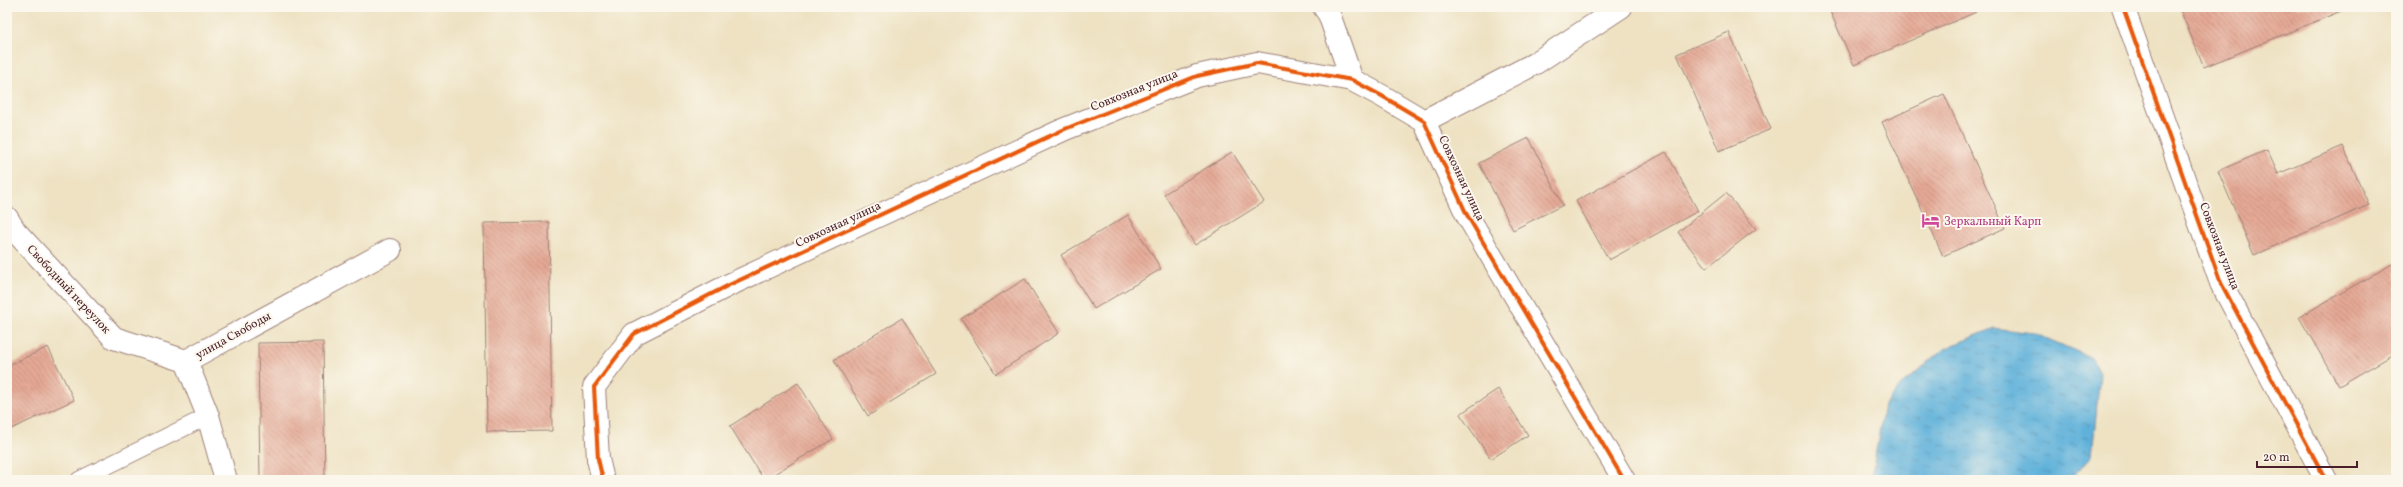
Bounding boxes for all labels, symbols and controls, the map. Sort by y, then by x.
street label: Совхозная улица [1088,66,1180,116]
street label: Совхозная улица [1434,133,1488,224]
street label: Совхозная улица [793,198,884,252]
street label: Совхозная улица [2195,200,2243,292]
hotel icon: Зеркальный Карп [1921,211,1941,231]
place label: Зеркальный Карп [1944,214,2041,230]
street label: Свободный переулок [23,242,114,338]
street label: улица Свободы [193,308,275,363]
scale bar [2257,443,2357,469]
text: 20 m [2263,450,2290,466]

